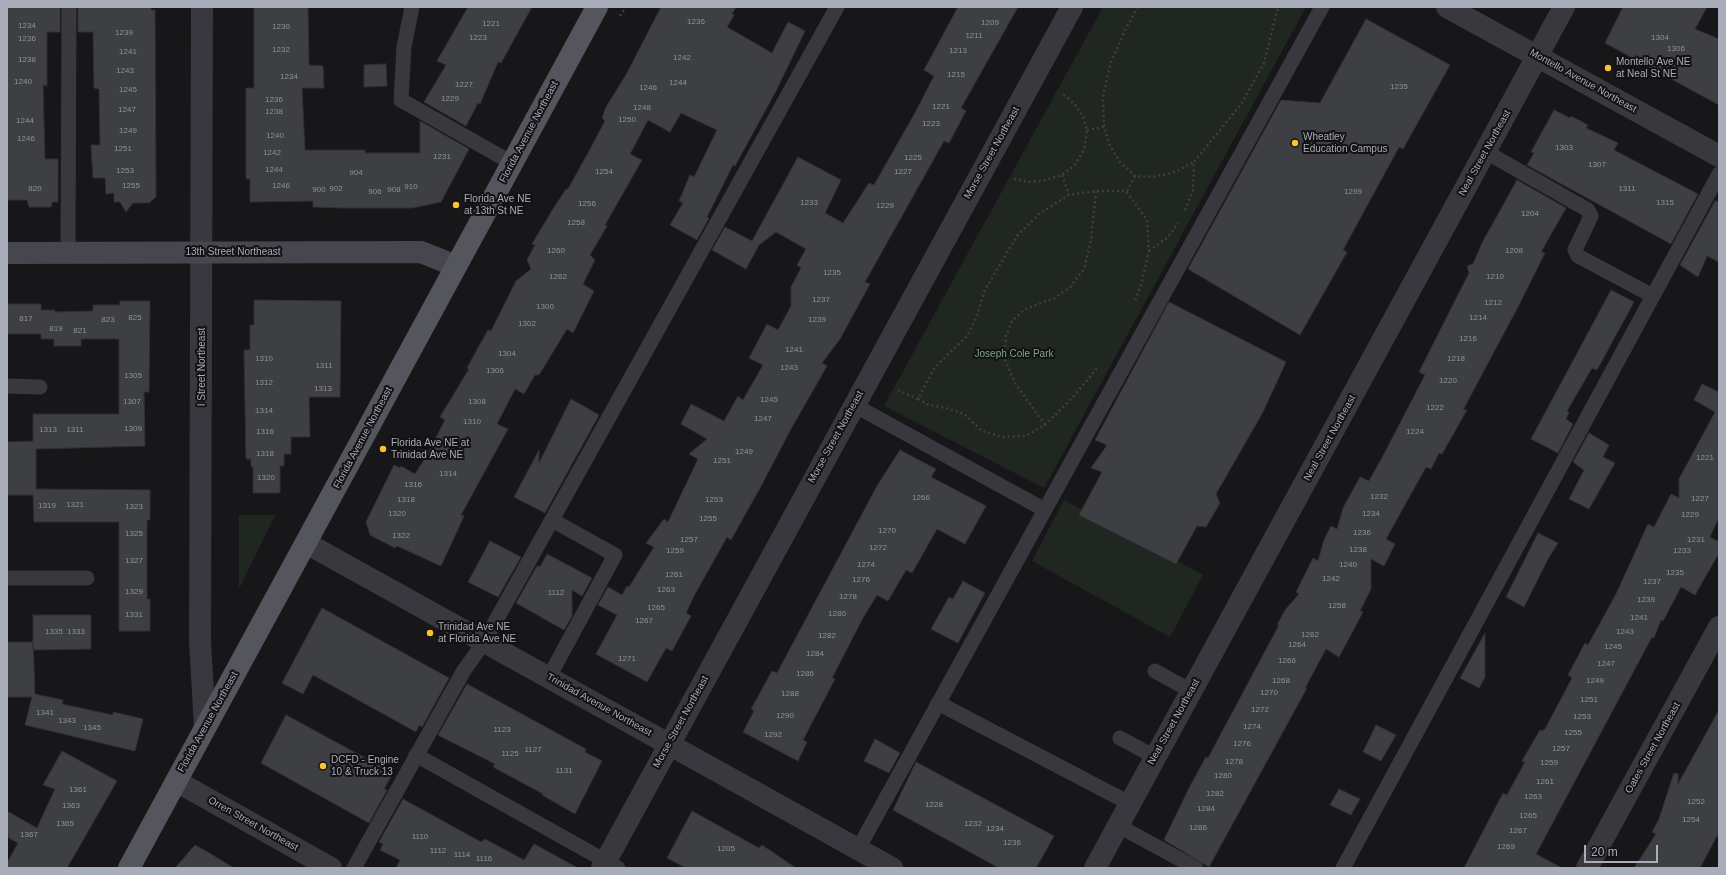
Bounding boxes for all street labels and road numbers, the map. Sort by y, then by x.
street label: Montello Avenue Northeast [1527,47,1639,115]
street label: Florida Avenue Northeast [497,79,561,185]
street label: Morse Street Northeast [962,105,1022,201]
street label: Neal Street Northeast [1456,108,1514,198]
street label: 13th Street Northeast [185,246,281,258]
street label: I Street Northeast [196,328,208,406]
street label: Florida Avenue Northeast [331,385,395,491]
street label: Morse Street Northeast [806,389,866,485]
street label: Neal Street Northeast [1301,393,1359,483]
street label: Florida Avenue Northeast [175,670,241,774]
street label: Trinidad Avenue Northeast [544,671,654,739]
street label: Morse Street Northeast [651,674,711,770]
street label: Neal Street Northeast [1145,677,1203,767]
street label: Oates Street Northeast [1623,700,1683,796]
street label: Orren Street Northeast [206,794,300,854]

